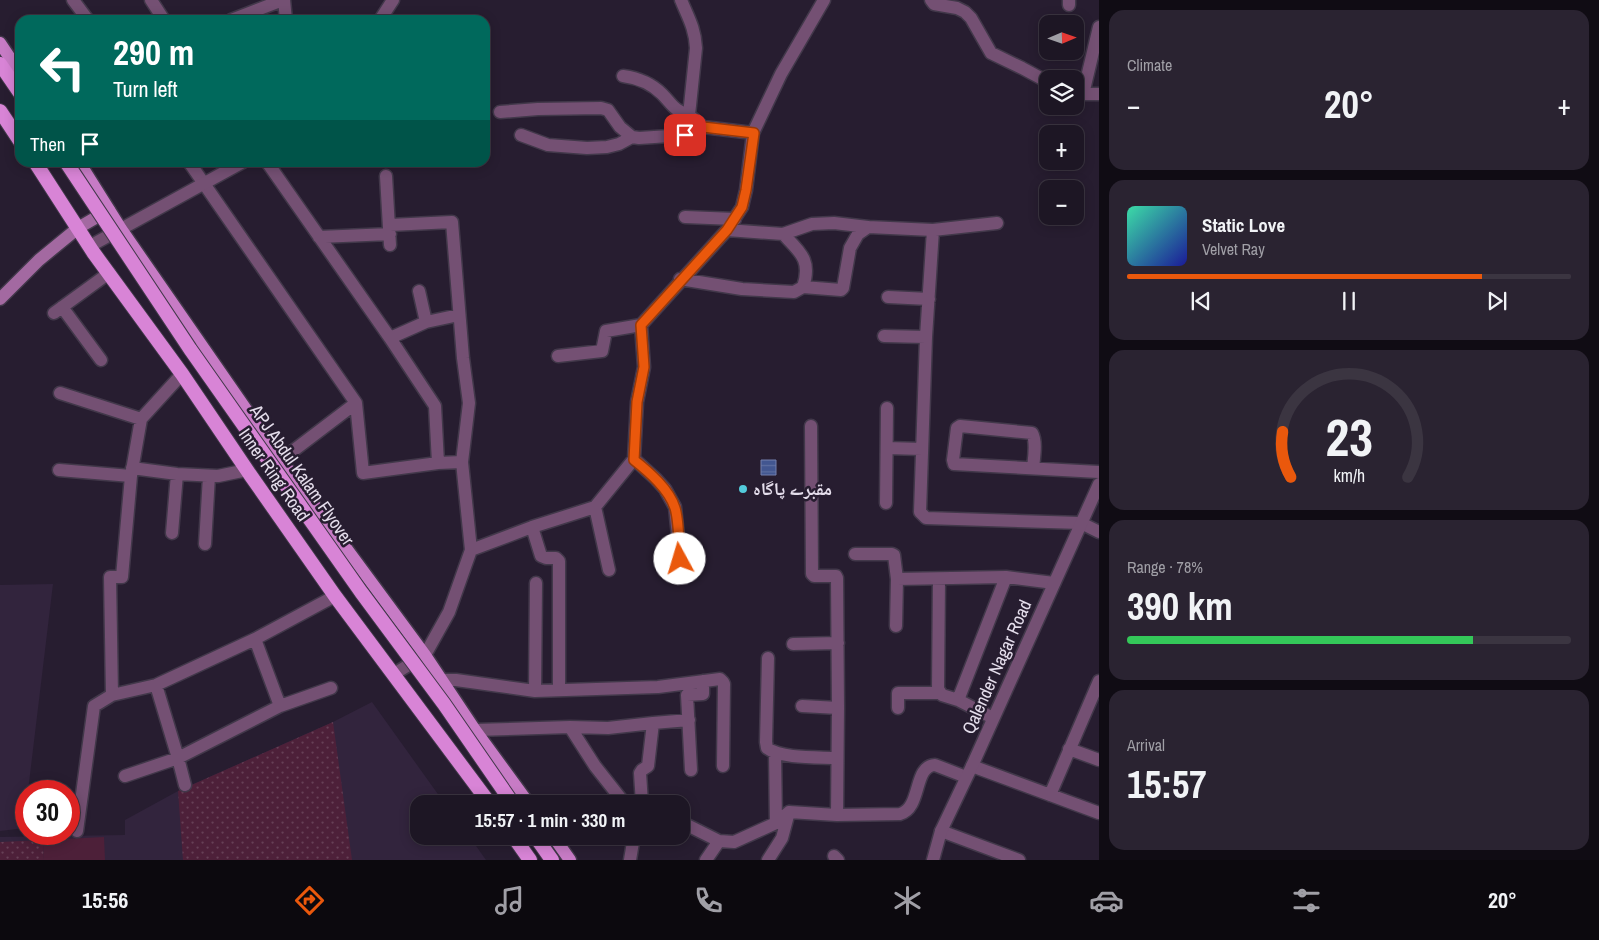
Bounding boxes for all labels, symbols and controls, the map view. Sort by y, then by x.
north arrow [1039,15,1084,60]
map controls [1039,15,1084,225]
text: 290 m [113,29,194,76]
icon: left [30,35,95,100]
text: Climate [1127,54,1172,76]
button: layers [1039,70,1084,115]
text: Turn left [113,74,178,104]
text: 20° [1324,79,1374,130]
text: − [1127,86,1140,124]
text: + [1558,86,1571,124]
pin [664,114,706,156]
icon: arrive [671,121,699,149]
button: + [1039,125,1084,170]
icon: arrive [76,130,104,158]
text: Then [30,131,66,157]
button: − [1039,180,1084,225]
text: Static Love [1202,212,1285,238]
text: Velvet Ray [1202,238,1265,260]
icon: previous [1187,287,1215,315]
icon: pause [1335,287,1363,315]
icon: next [1483,287,1511,315]
street label: APJ Abdul Kalam Flyover [244,399,360,550]
text: 23 [1325,402,1373,472]
street label: Inner Ring Road [233,423,316,526]
text: km/h [1333,464,1365,488]
place label: مقبرے پاگاہ [753,476,832,501]
marker: مقبرے پاگاہ [737,483,749,495]
position arrow [653,532,705,584]
text: Range · 78% [1127,556,1203,578]
text: 390 km [1127,581,1233,632]
street label: Qalender Nagar Road [956,596,1037,738]
text: Arrival [1127,734,1165,756]
text: 15:57 [1127,759,1207,810]
speed limit sign: 30 [15,780,80,845]
text: 15:57 · 1 min · 330 m [475,807,625,833]
icon: directions [292,883,327,918]
icon: music [492,883,527,918]
icon: phone [691,883,726,918]
icon: climate [890,883,925,918]
icon: car [1089,883,1124,918]
icon: filters [1289,883,1324,918]
text: 15:56 [82,885,128,915]
text: 20° [1488,885,1517,915]

